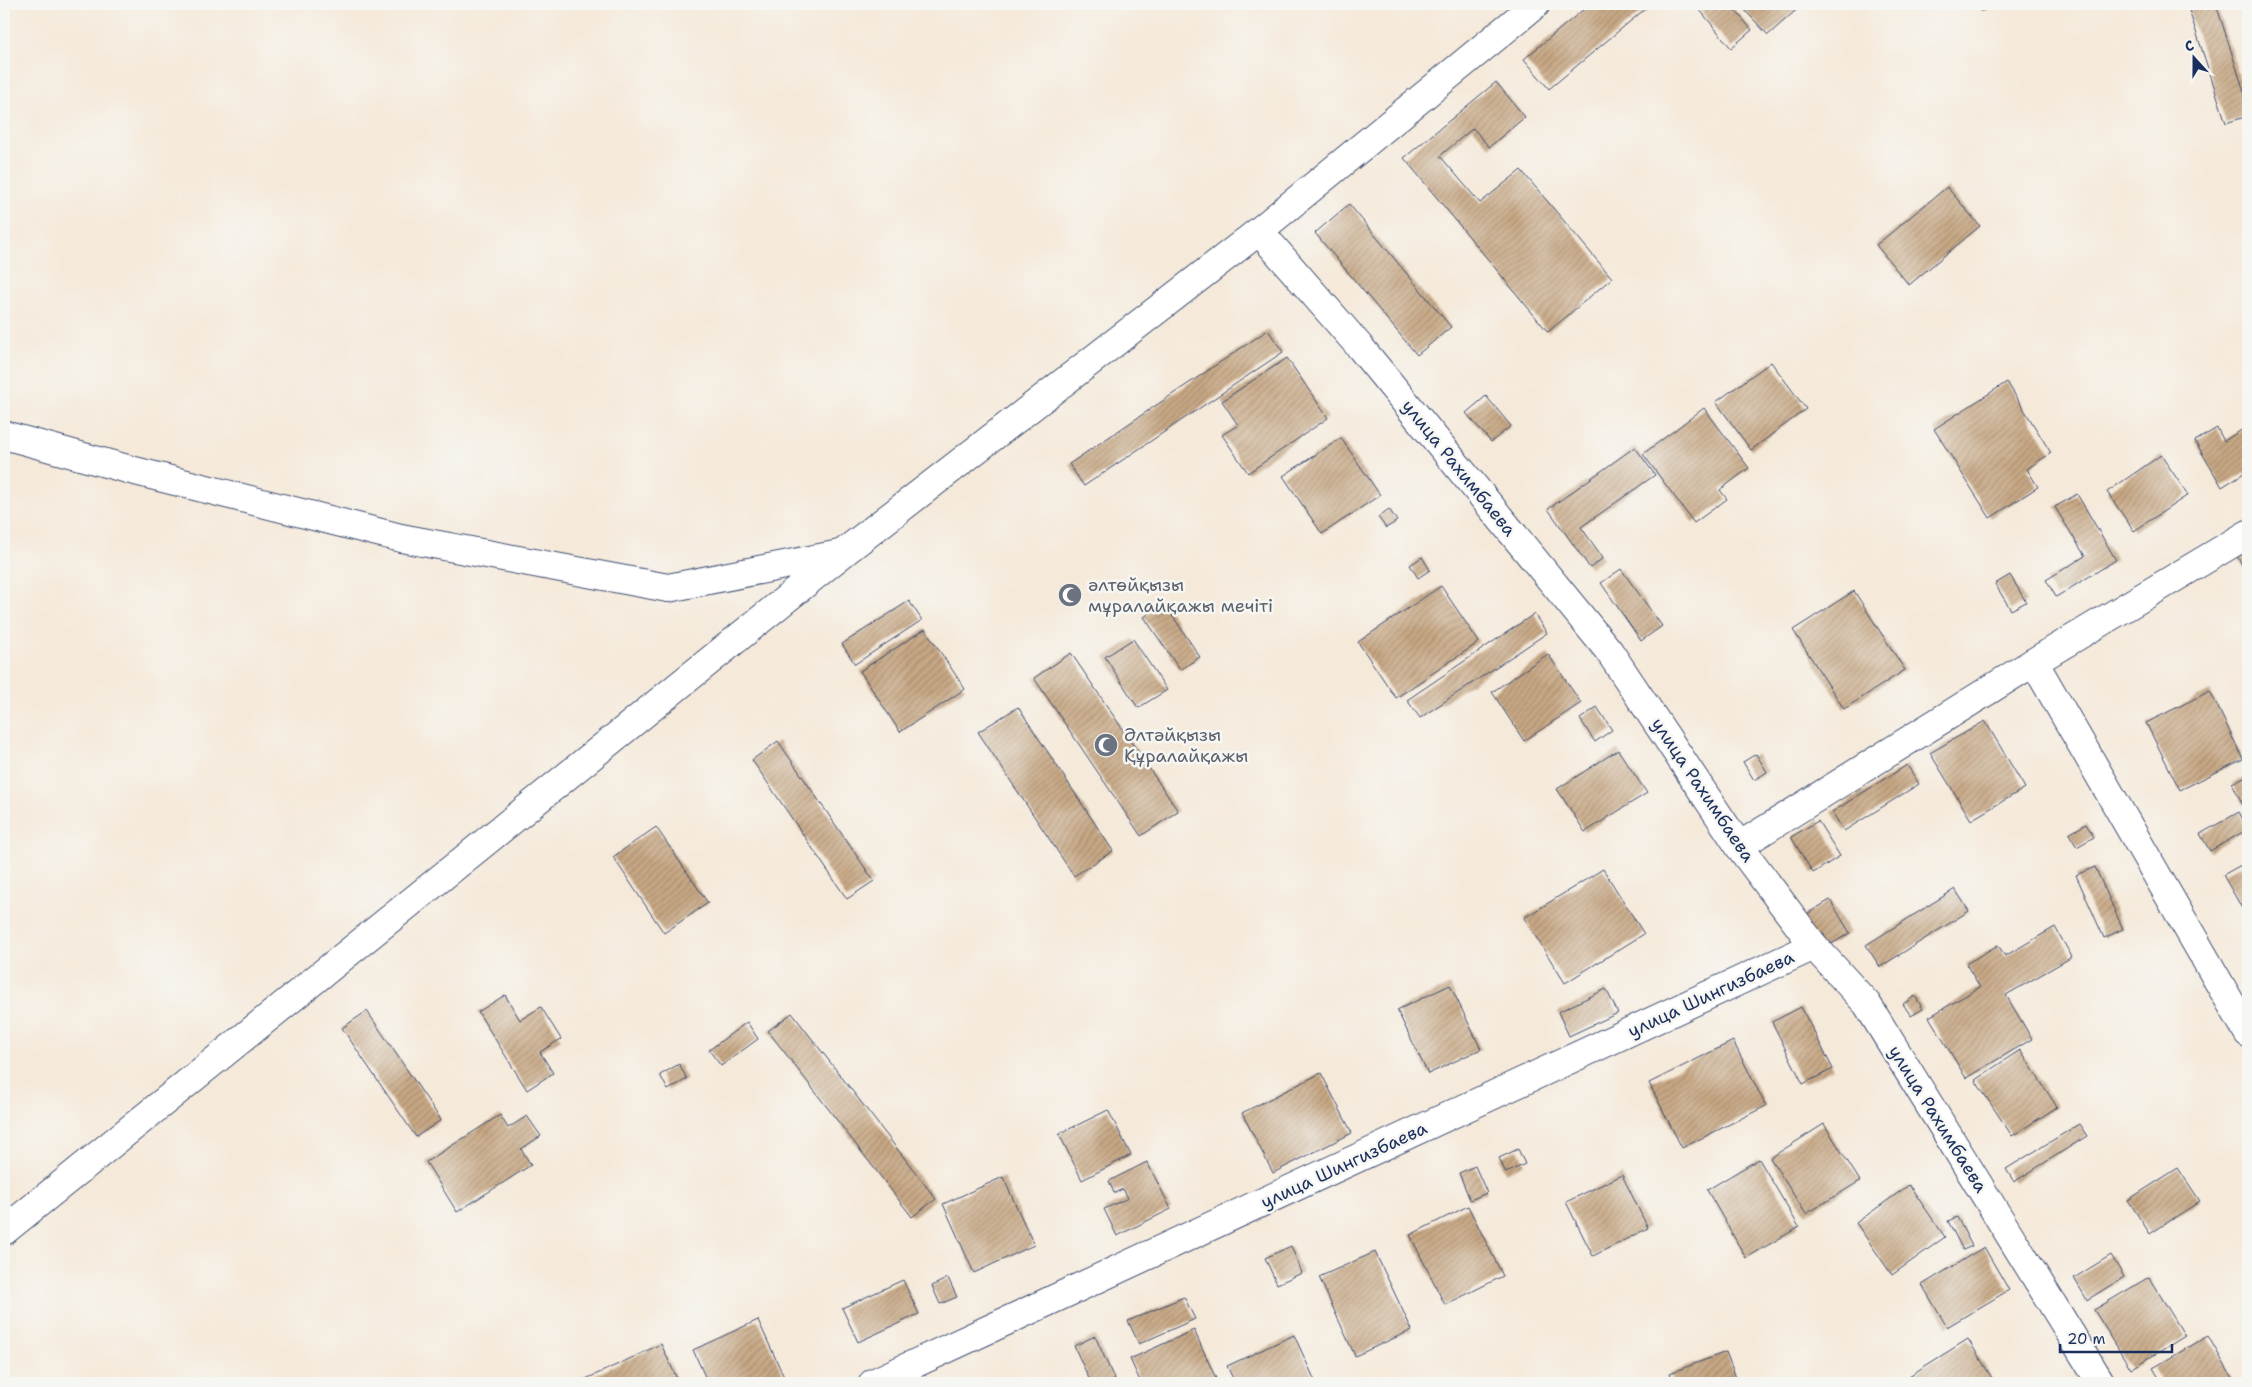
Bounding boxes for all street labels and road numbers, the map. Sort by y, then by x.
street label: улица Рахимбаева [1396,395,1522,541]
street label: улица Рахимбаева [1646,713,1760,867]
street label: улица Шингизбаева [1624,945,1798,1043]
street label: улица Рахимбаева [1883,1041,1993,1197]
street label: улица Шингизбаева [1257,1116,1431,1214]

